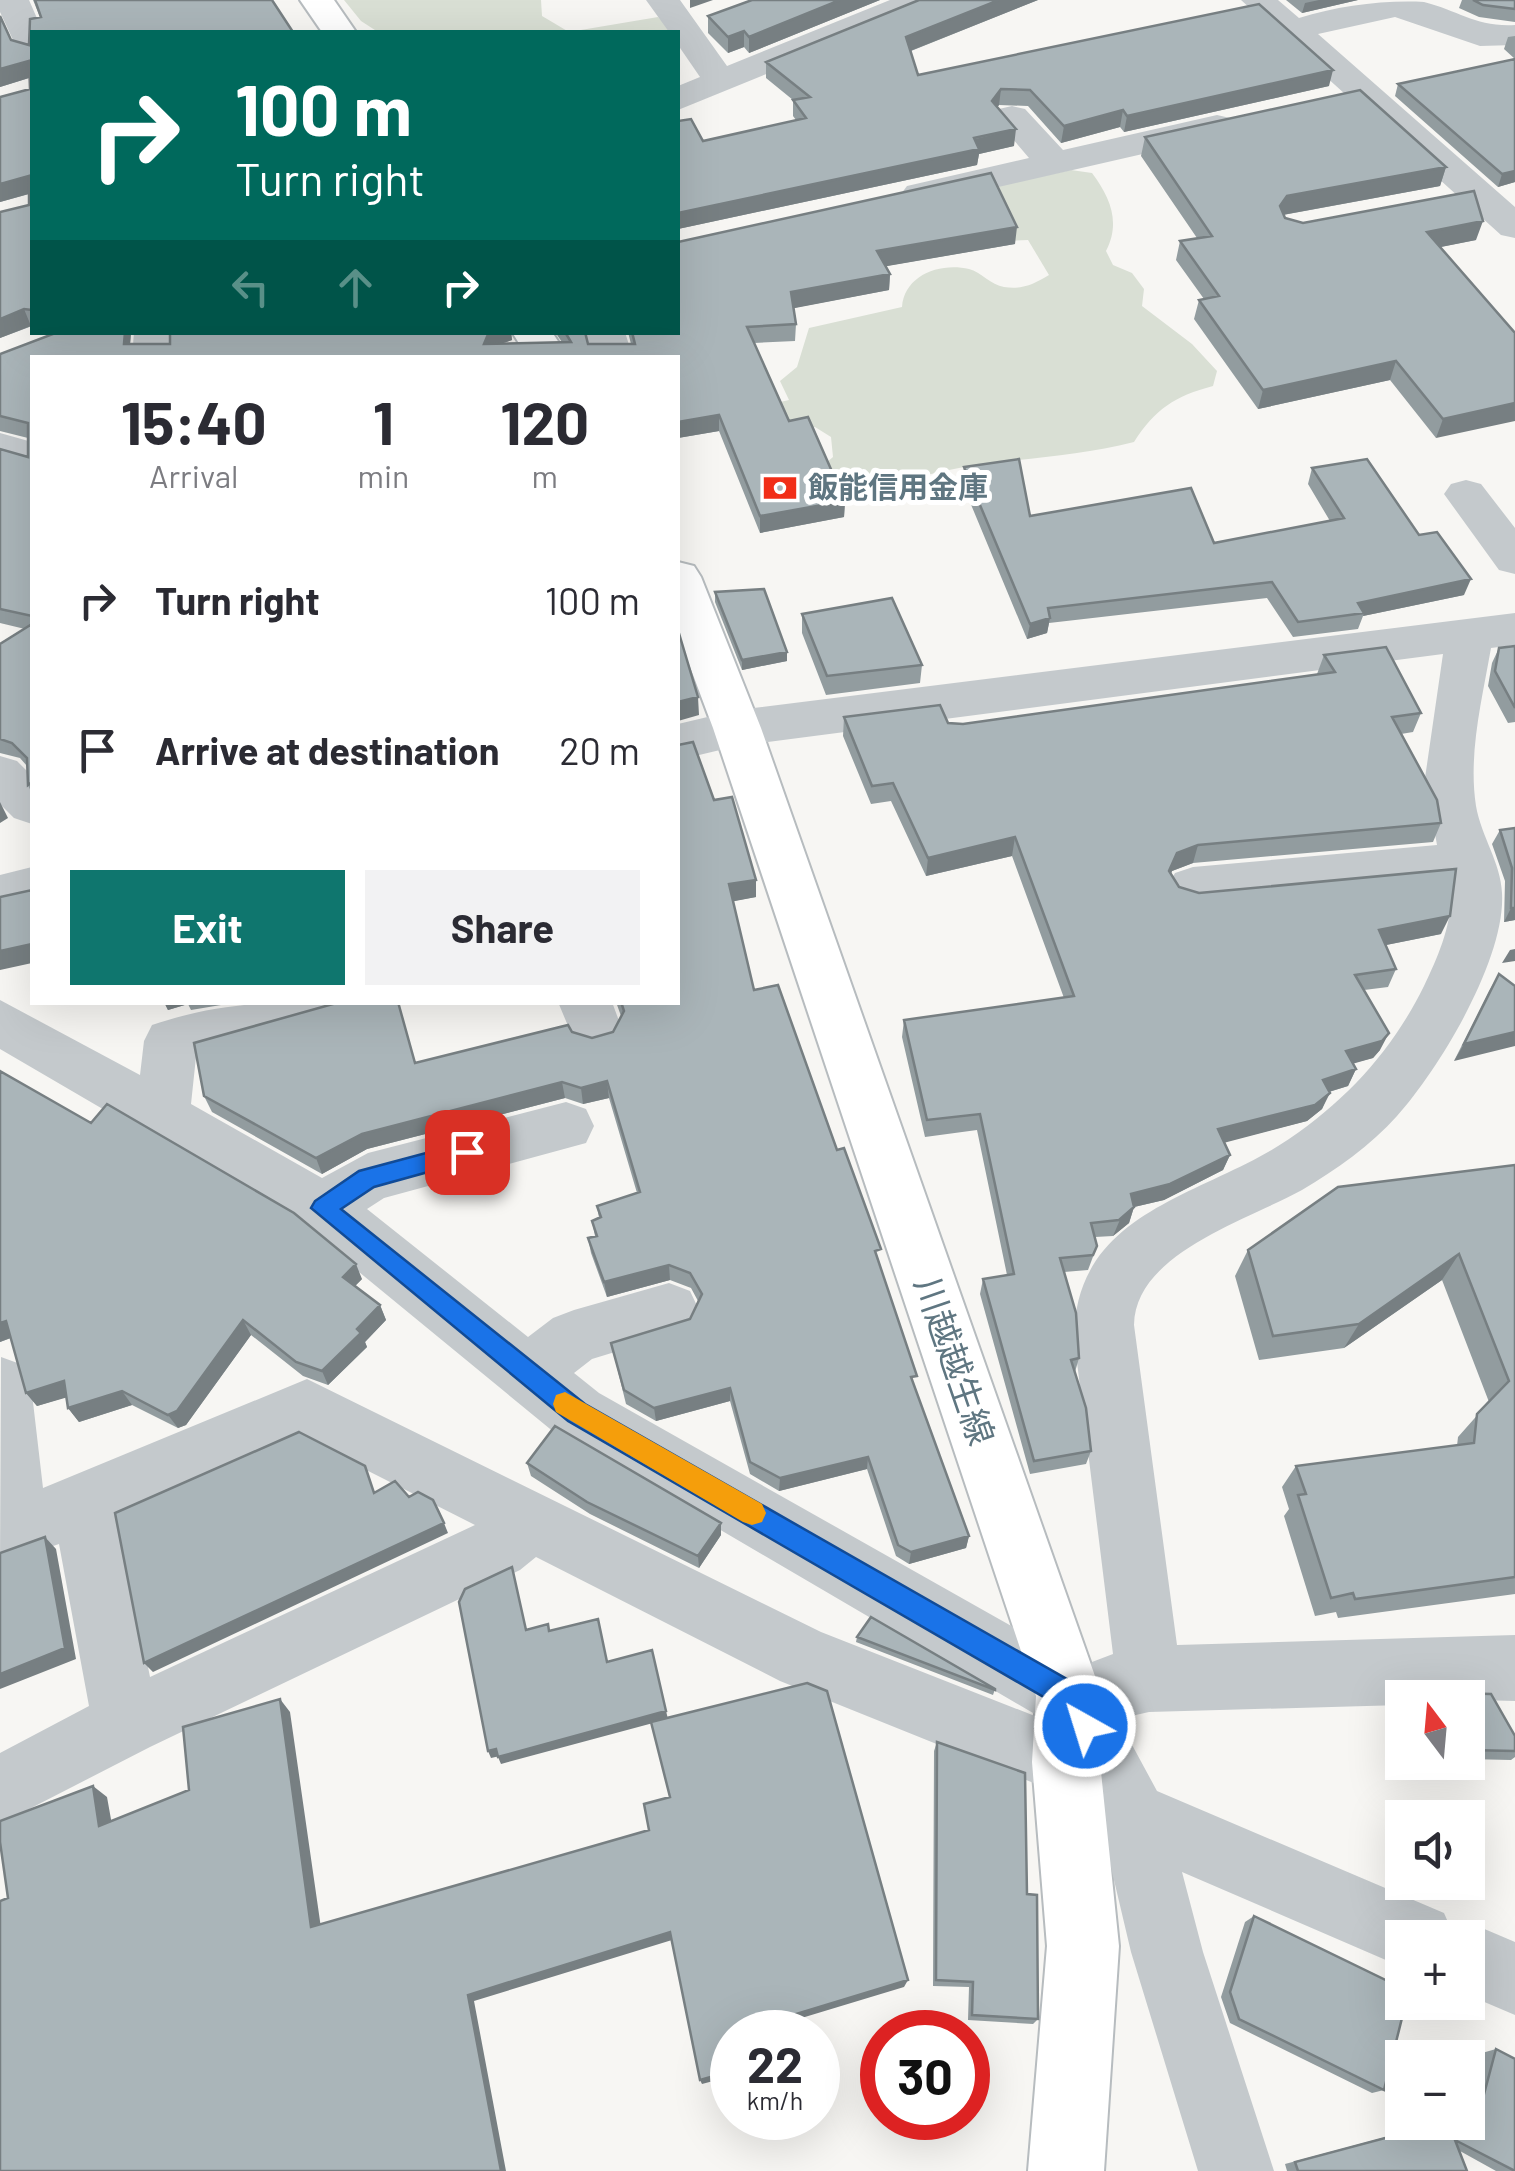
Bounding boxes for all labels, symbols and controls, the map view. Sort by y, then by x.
text: 100 m [235,66,412,150]
icon: right [70,70,200,200]
text: Turn right [235,151,425,205]
icon: left [223,260,278,315]
icon: ahead [328,260,383,315]
icon: right [433,260,488,315]
text: 15:40 [121,385,267,457]
text: 1 [373,385,394,457]
text: 120 [500,385,589,457]
text: Arrival [149,456,238,494]
text: min [357,456,409,494]
text: m [531,456,558,494]
place label: 飯能信用金庫 [808,468,988,504]
bank icon: 飯能信用金庫 [761,469,799,507]
icon: right [70,573,125,628]
text: Turn right [155,577,320,623]
text: 100 m [545,577,640,623]
icon: arrive [70,723,125,778]
text: Arrive at destination [155,727,500,773]
text: 20 m [559,727,640,773]
button: Exit [70,870,345,985]
button: Share [365,870,640,985]
pin [425,1110,510,1195]
icon: arrive [440,1125,495,1180]
street label: 川越越生線 [908,1271,1004,1450]
position arrow [1033,1674,1137,1778]
north arrow [1385,1680,1485,1780]
map controls [1385,1680,1485,2140]
button: sound [1385,1800,1485,1900]
button: + [1385,1920,1485,2020]
speed limit sign: 30 [860,2010,990,2140]
text: 22 [747,2033,803,2093]
button: − [1385,2040,1485,2140]
text: km/h [747,2085,803,2115]

